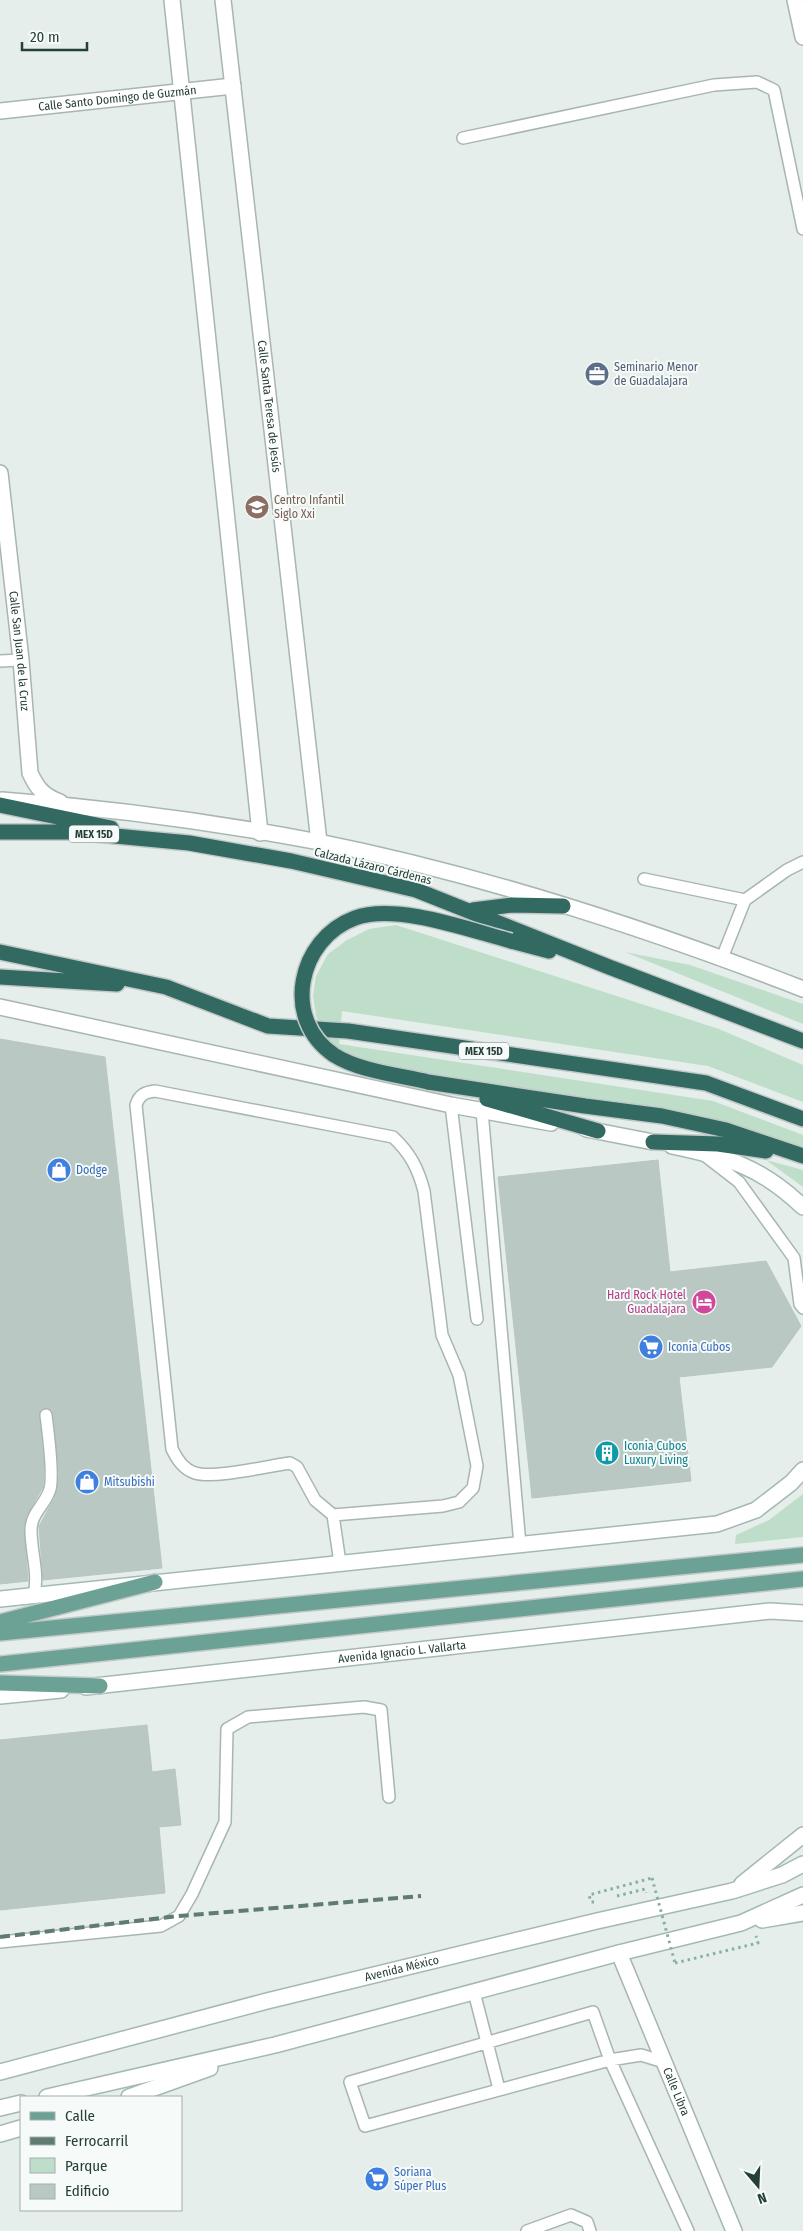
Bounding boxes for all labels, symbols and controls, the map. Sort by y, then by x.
scale bar [22,20,88,52]
text: 20 m [30,28,60,46]
street label: Calle Santo Domingo de Guzmán [38,83,197,114]
street label: Calle Santa Teresa de Jesús [255,340,284,473]
place label: Seminario Menor de Guadalajara [614,360,699,388]
office icon: Seminario Menor de Guadalajara [584,361,610,387]
place label: Centro Infantil Siglo Xxi [274,493,344,521]
school or university icon: Centro Infantil Siglo Xxi [244,494,270,520]
street label: Calle San Juan de la Cruz [6,590,32,712]
road number: MEX 15D [69,826,119,842]
street label: Calzada Lázaro Cárdenas [313,845,433,887]
road number: MEX 15D [459,1042,509,1060]
shop icon: Dodge [46,1157,72,1183]
place label: Dodge [76,1163,107,1177]
place label: Hard Rock Hotel Guadalajara [607,1288,686,1316]
hotel icon: Hard Rock Hotel Guadalajara [691,1289,717,1315]
supermarket icon: Iconia Cubos [638,1334,664,1360]
place label: Iconia Cubos [668,1340,730,1354]
place label: Iconia Cubos Luxury Living [624,1439,688,1467]
building icon: Iconia Cubos Luxury Living [594,1440,620,1466]
shop icon: Mitsubishi [74,1469,100,1495]
place label: Mitsubishi [104,1475,155,1489]
street label: Avenida Ignacio L. Vallarta [337,1638,467,1666]
street label: Avenida México [363,1953,440,1984]
street label: Calle Libra [660,2065,693,2118]
legend [20,2096,182,2211]
text: Calle [65,2107,95,2125]
text: Ferrocarril [65,2132,128,2150]
text: Parque [65,2157,108,2175]
north arrow [733,2161,783,2211]
place label: Soriana Súper Plus [394,2165,446,2193]
supermarket icon: Soriana Súper Plus [364,2166,390,2192]
text: Edificio [65,2182,110,2200]
text: N [755,2188,769,2207]

